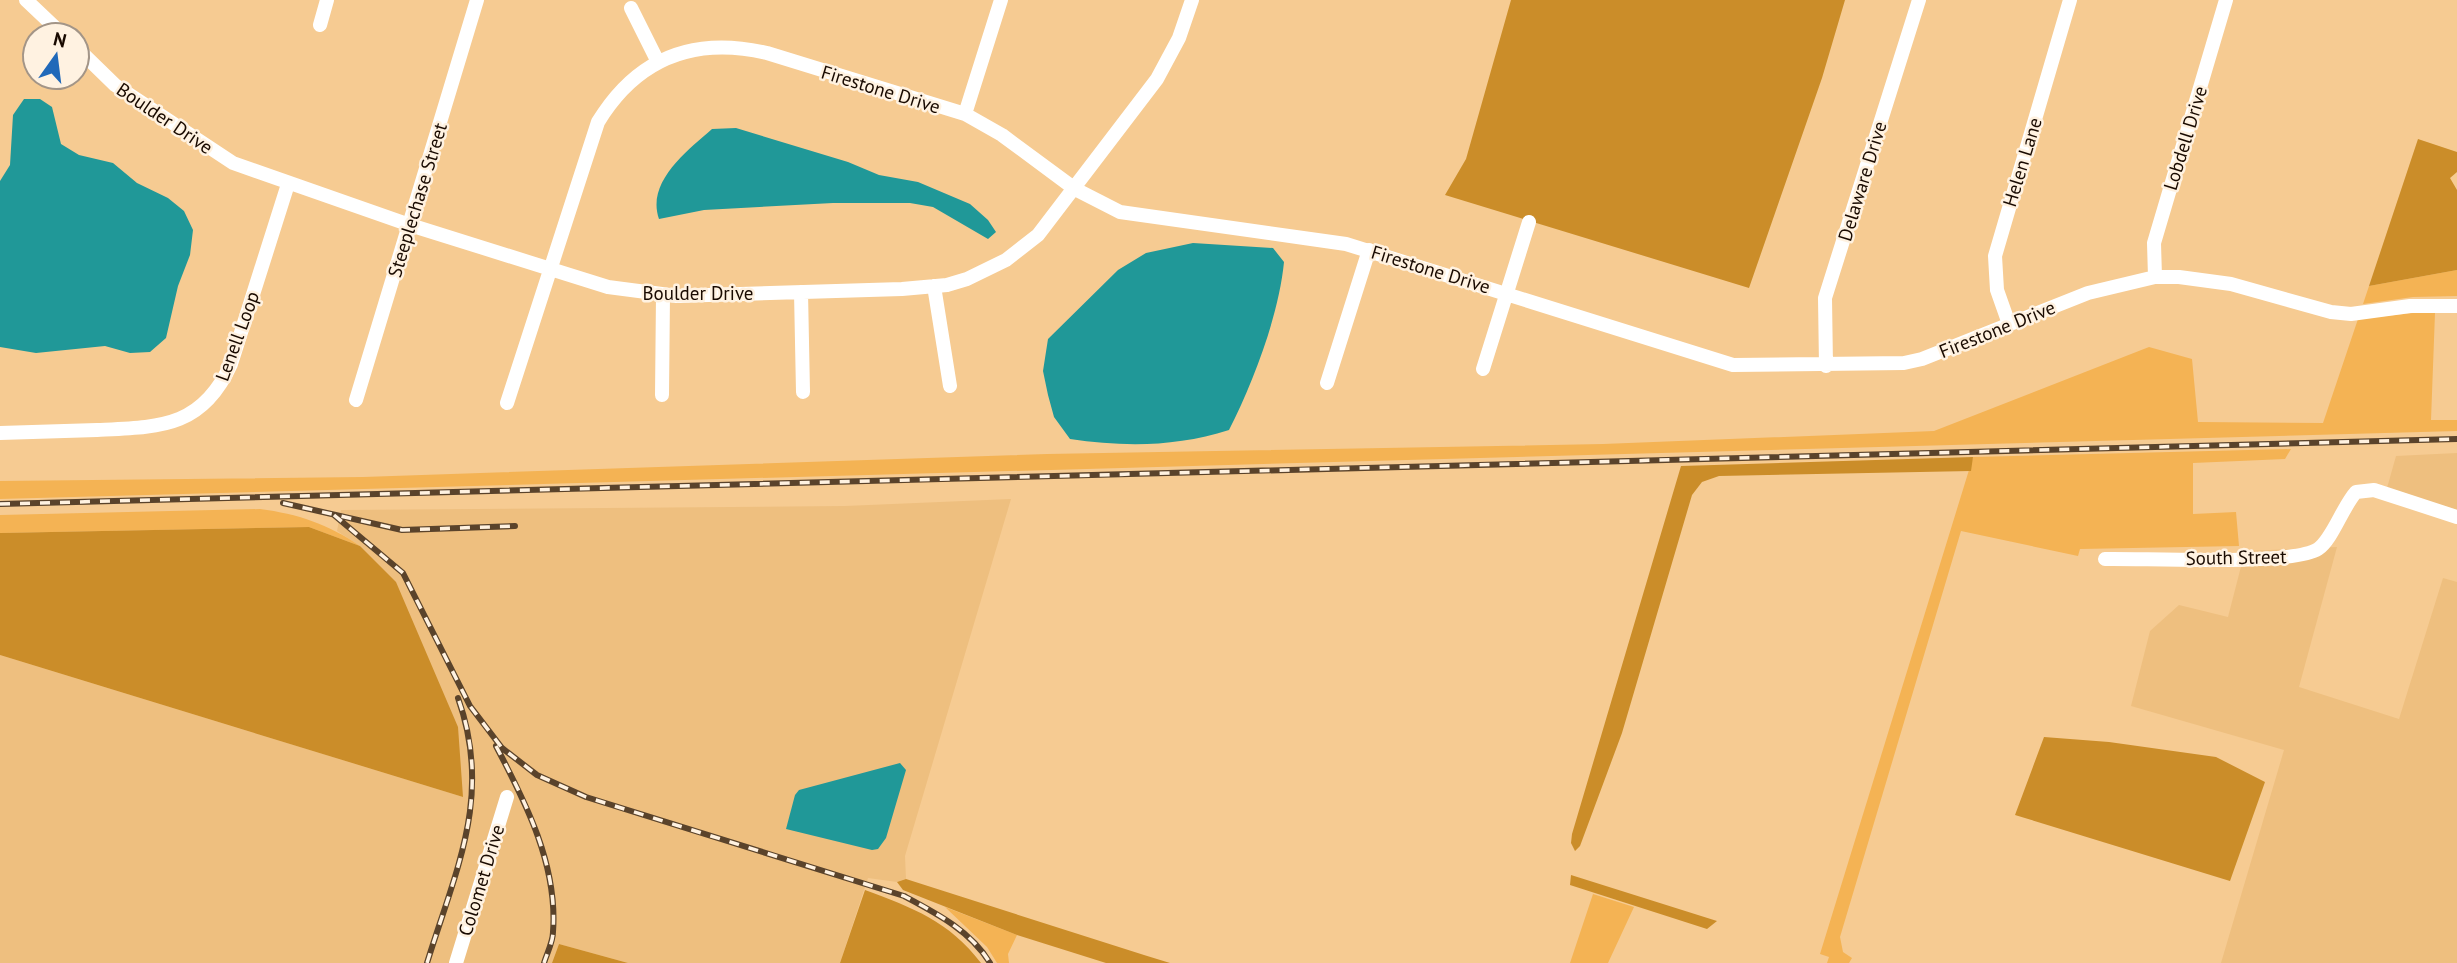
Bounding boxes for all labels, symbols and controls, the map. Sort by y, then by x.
north arrow [21,21,91,91]
text: N [51,26,69,53]
street label: Firestone Drive [819,60,943,118]
street label: Boulder Drive [112,77,218,159]
street label: Lobdell Drive [2158,83,2212,193]
street label: Helen Lane [1997,115,2047,209]
street label: Delaware Drive [1832,118,1892,244]
street label: Steeplechase Street [382,119,452,280]
street label: Firestone Drive [1369,240,1493,298]
street label: Boulder Drive [642,281,754,305]
street label: Lenell Loop [210,288,264,384]
street label: Firestone Drive [1935,295,2059,363]
street label: South Street [2185,544,2287,570]
street label: Colomet Drive [453,821,509,939]

